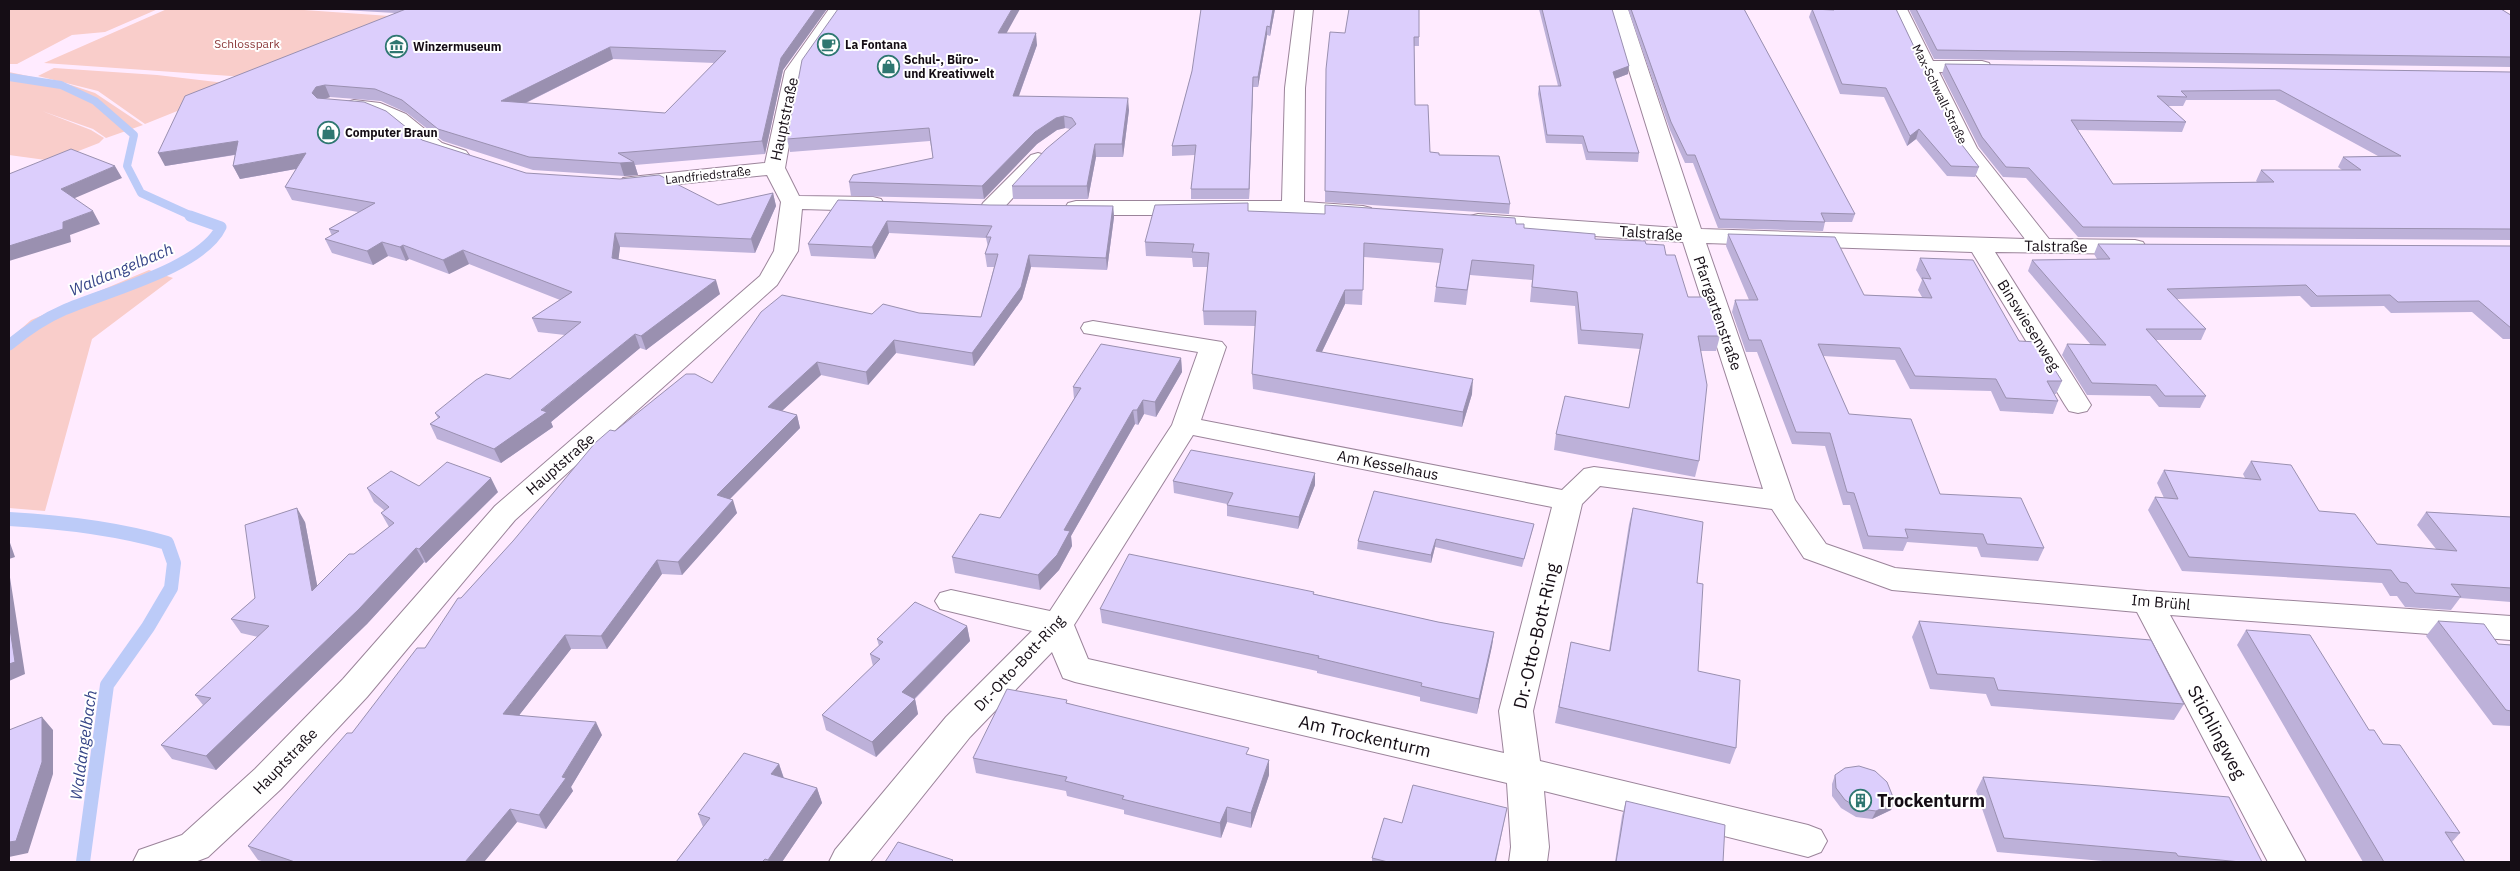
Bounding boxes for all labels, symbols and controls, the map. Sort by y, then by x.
cafe icon: La Fontana [817,32,841,56]
museum icon: Winzermuseum [385,34,409,58]
park label: Schlosspark [214,36,280,51]
place label: La Fontana [845,37,907,52]
place label: Winzermuseum [413,39,501,54]
street label: Max-Schwall-Straße [1909,42,1971,147]
place label: Schul-, Büro- und Kreativwelt [904,52,995,81]
shop icon: Schul-, Büro- und Kreativwelt [876,54,900,78]
street label: Hauptstraße [766,76,802,162]
shop icon: Computer Braun [317,120,341,144]
place label: Computer Braun [345,125,438,140]
street label: Landfriedstraße [664,163,752,187]
street label: Talstraße [1619,221,1683,245]
street label: Talstraße [2024,236,2088,256]
water label: Waldangelbach [66,238,176,300]
street label: Pfarrgartenstraße [1690,253,1746,373]
street label: Binswiesenweg [1993,276,2065,374]
street label: Hauptstraße [522,429,598,499]
street label: Am Kesselhaus [1336,446,1440,484]
street label: Dr.-Otto-Bott-Ring [1508,560,1564,711]
street label: Im Brühl [2131,590,2191,614]
street label: Dr.-Otto-Bott-Ring [970,611,1068,715]
street label: Stichlingweg [2183,681,2252,783]
water label: Waldangelbach [65,689,101,801]
street label: Am Trockenturm [1297,710,1433,762]
street label: Hauptstraße [249,724,321,798]
building icon: Trockenturm [1849,788,1873,812]
place label: Trockenturm [1877,789,1985,812]

